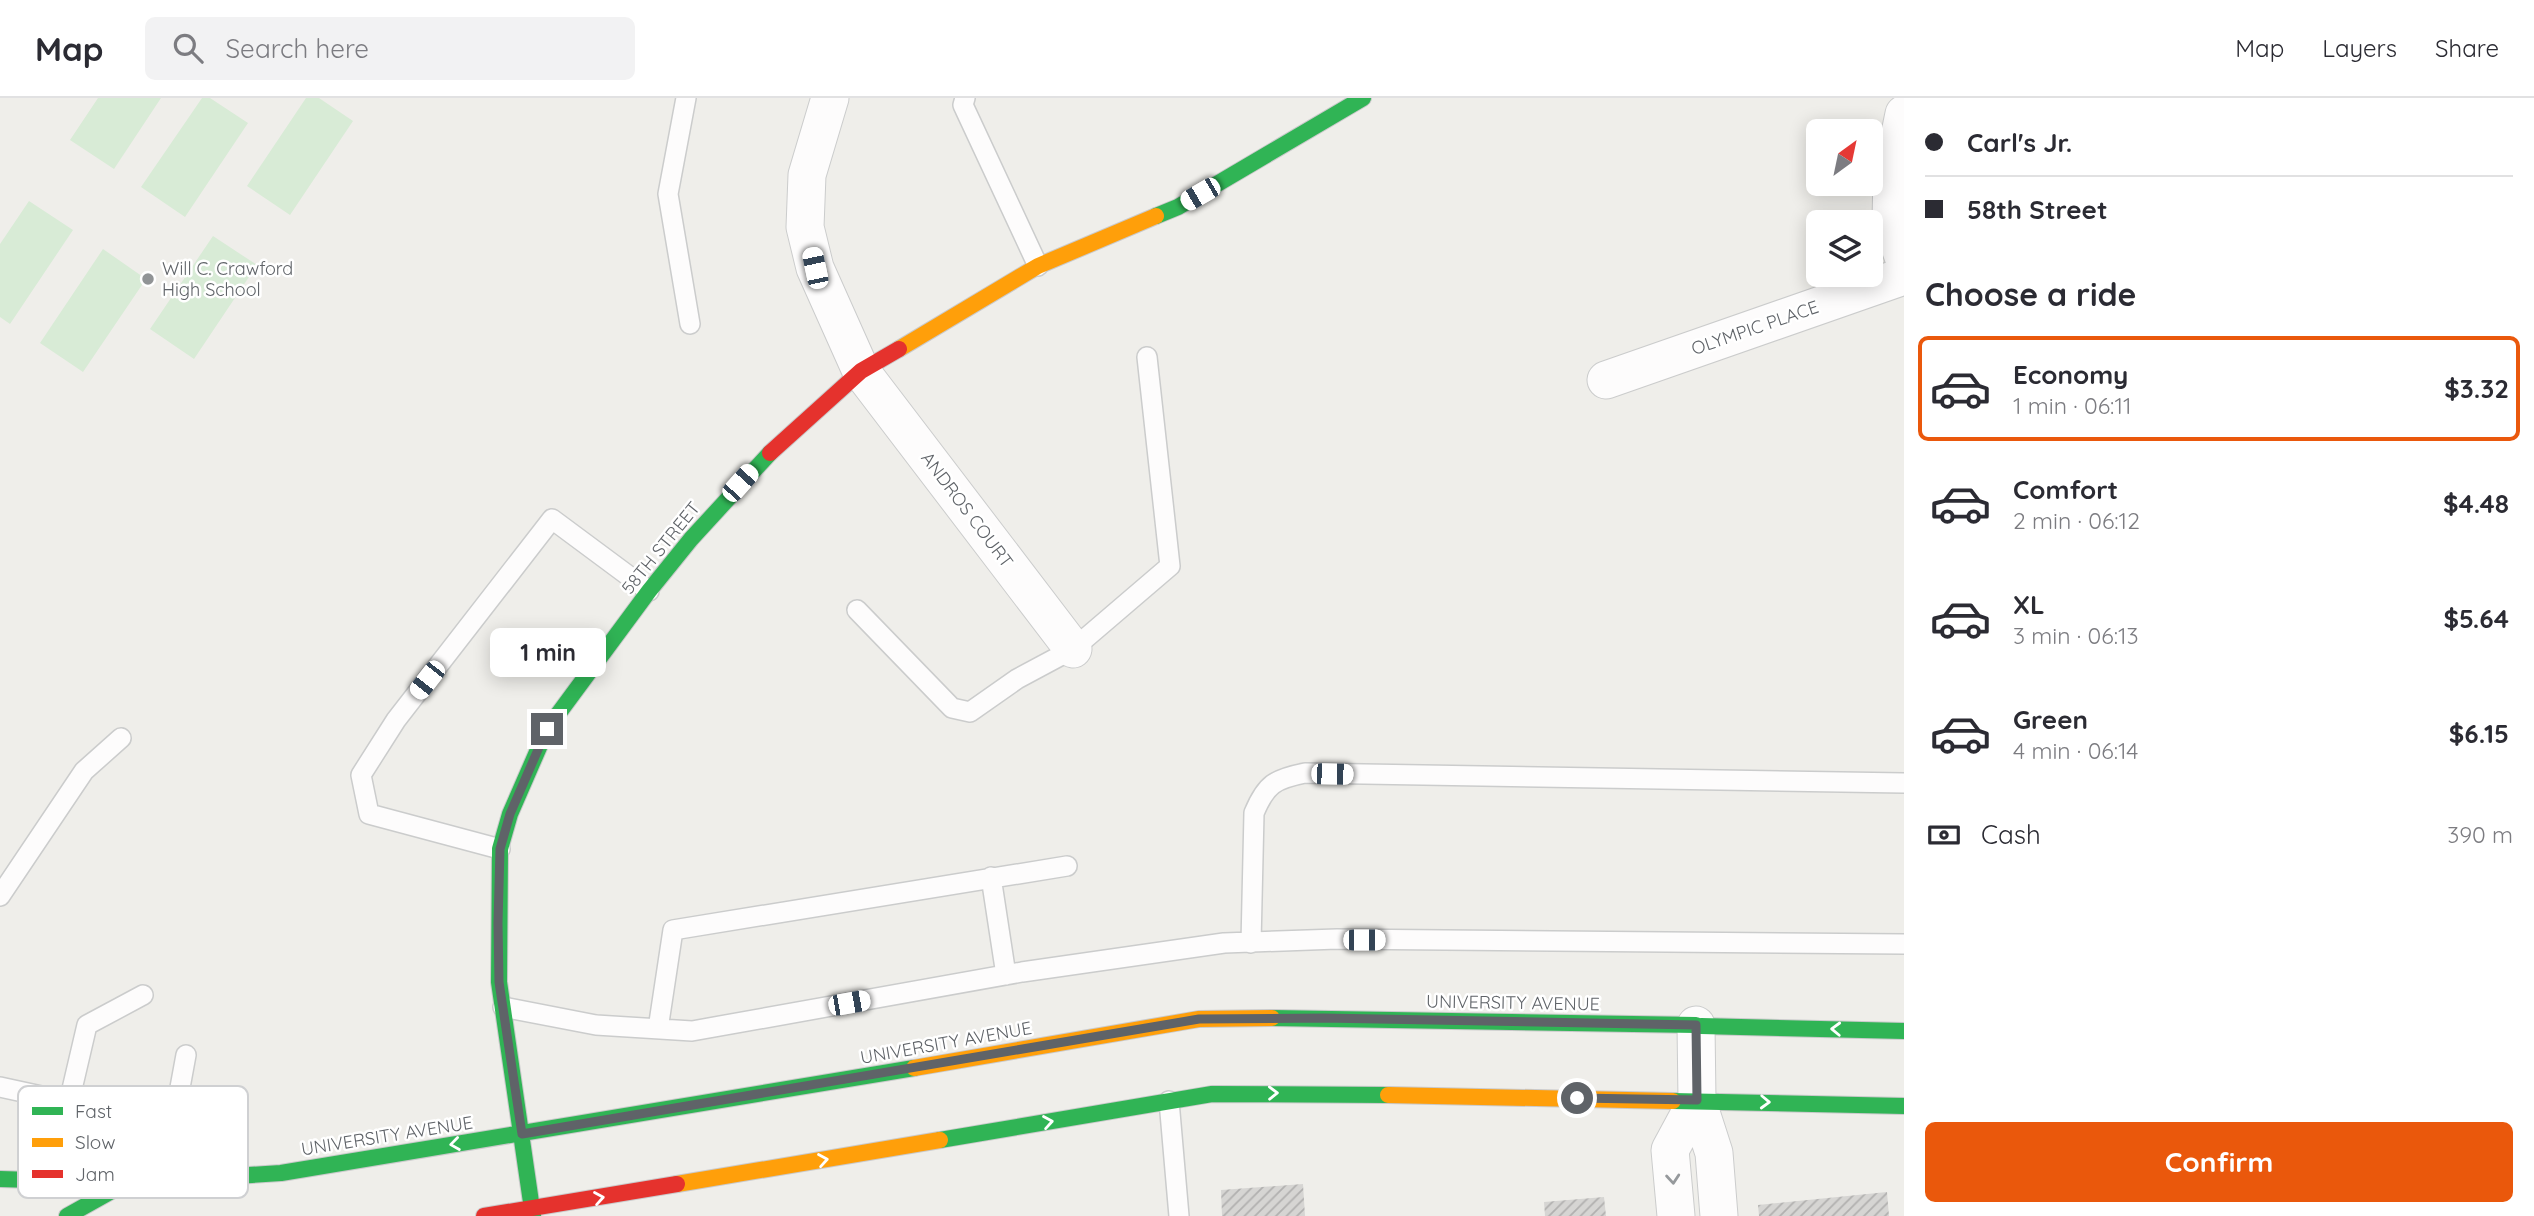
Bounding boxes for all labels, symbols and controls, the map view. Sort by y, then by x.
search box [145,17,635,80]
text: Map [35,28,103,69]
icon: search [169,29,207,67]
text: Search here [225,32,369,65]
text: Map [2235,33,2284,63]
text: Layers [2322,33,2397,63]
text: Share [2435,33,2499,63]
north arrow [1806,119,1883,196]
map controls [1806,119,1883,287]
text: Carl's Jr. [1967,126,2072,159]
car [1177,174,1224,214]
text: 58th Street [1967,193,2108,226]
button: layers [1806,210,1883,287]
car [801,245,830,291]
place label: Will C. Crawford High School [162,257,293,301]
marker: Will C. Crawford High School [140,271,156,287]
text: Choose a ride [1925,274,2137,314]
street label: OLYMPIC PLACE [1688,295,1821,360]
icon: car [1929,357,1992,420]
text: Economy [2013,358,2128,391]
text: $3.32 [2444,372,2509,405]
text: 1 min · 06:11 [2013,391,2131,420]
street label: ANDROS COURT [916,447,1019,572]
car [719,460,762,506]
icon: car [1929,472,1992,535]
text: Comfort [2013,473,2118,506]
text: $4.48 [2443,487,2509,520]
street label: 58TH STREET [616,497,705,599]
text: 2 min · 06:12 [2013,506,2140,535]
icon: car [1929,587,1992,650]
text: XL [2013,588,2045,621]
text: $5.64 [2443,602,2509,635]
text: 3 min · 06:13 [2013,621,2139,650]
callout: 1 min [489,628,605,676]
text: 1 min [520,638,576,667]
car [406,657,449,703]
icon: car [1929,702,1992,765]
text: Green [2013,703,2088,736]
route end [531,713,563,745]
text: $6.15 [2449,717,2509,750]
text: 4 min · 06:14 [2013,736,2138,765]
car [1311,763,1354,785]
icon: cash [1925,816,1963,854]
text: Cash [1981,818,2041,851]
text: 390 m [2447,820,2513,849]
car [1344,930,1386,951]
car [827,989,872,1017]
street label: UNIVERSITY AVENUE [1426,989,1600,1016]
street label: UNIVERSITY AVENUE [858,1016,1033,1069]
one-way arrow [1830,1021,1841,1037]
route start [1561,1082,1593,1114]
one-way arrow [1268,1085,1278,1101]
legend [18,1086,248,1198]
one-way arrow [1761,1094,1771,1110]
text: Fast [75,1099,112,1123]
street label: UNIVERSITY AVENUE [299,1111,474,1160]
one-way arrow [1042,1115,1053,1130]
button: Confirm [1925,1122,2513,1202]
text: Slow [75,1130,116,1154]
one-way arrow [449,1136,460,1151]
one-way arrow [817,1153,829,1168]
text: Jam [75,1162,115,1186]
one-way arrow [1665,1174,1680,1185]
one-way arrow [593,1191,605,1206]

